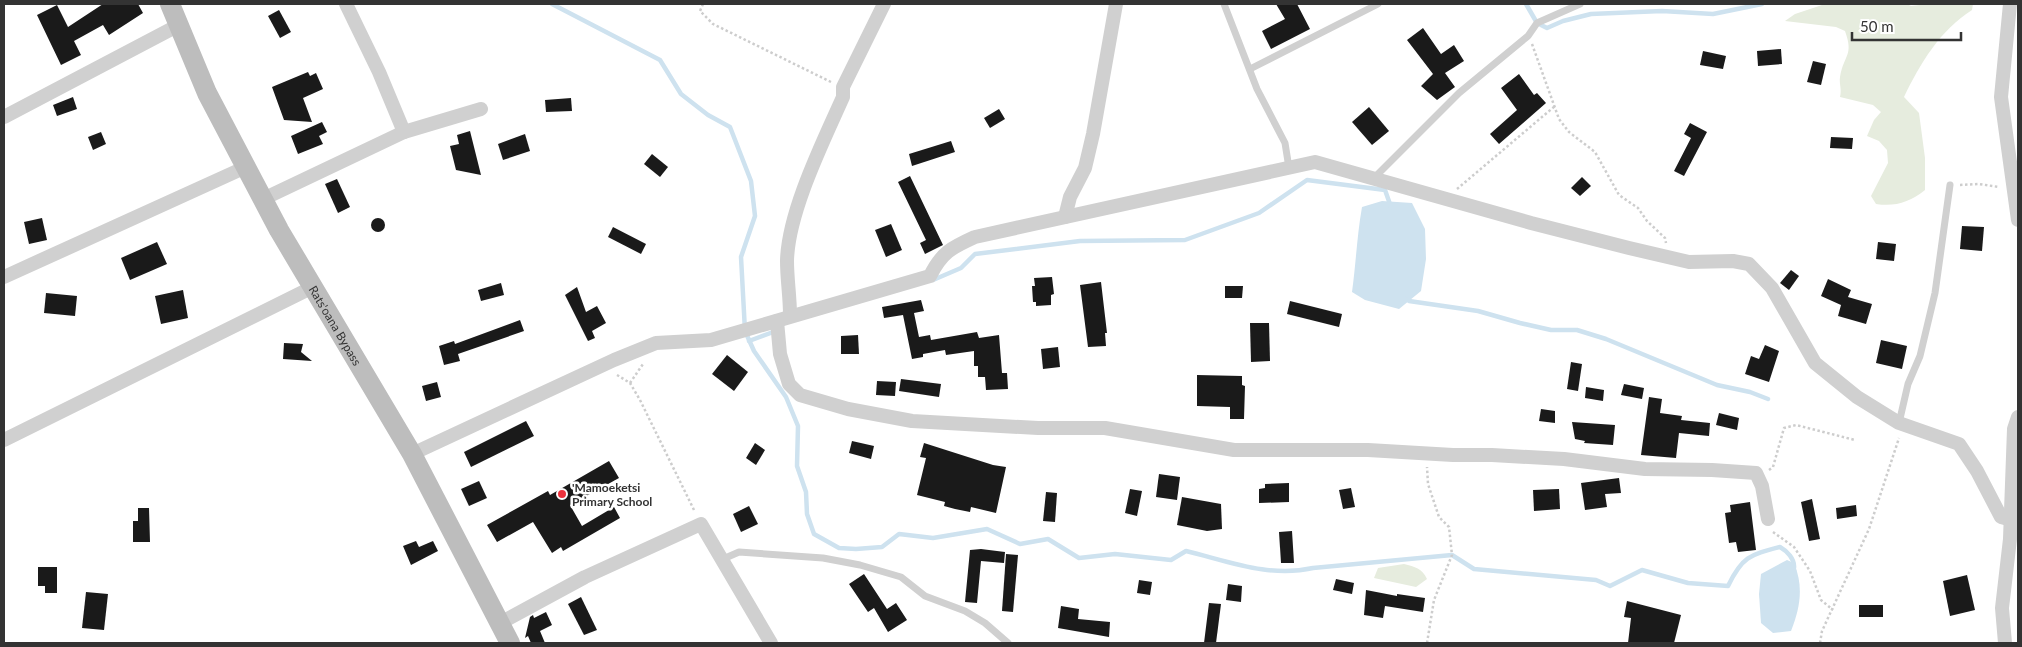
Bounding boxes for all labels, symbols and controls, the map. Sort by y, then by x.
scale bar [1852,10,1961,42]
text: 50 m [1860,17,1894,35]
street label: Rats'oana Bypass [306,283,365,368]
place label: 'Mamoeketsi Primary School [572,480,652,509]
marker: 'Mamoeketsi Primary School [556,488,568,500]

